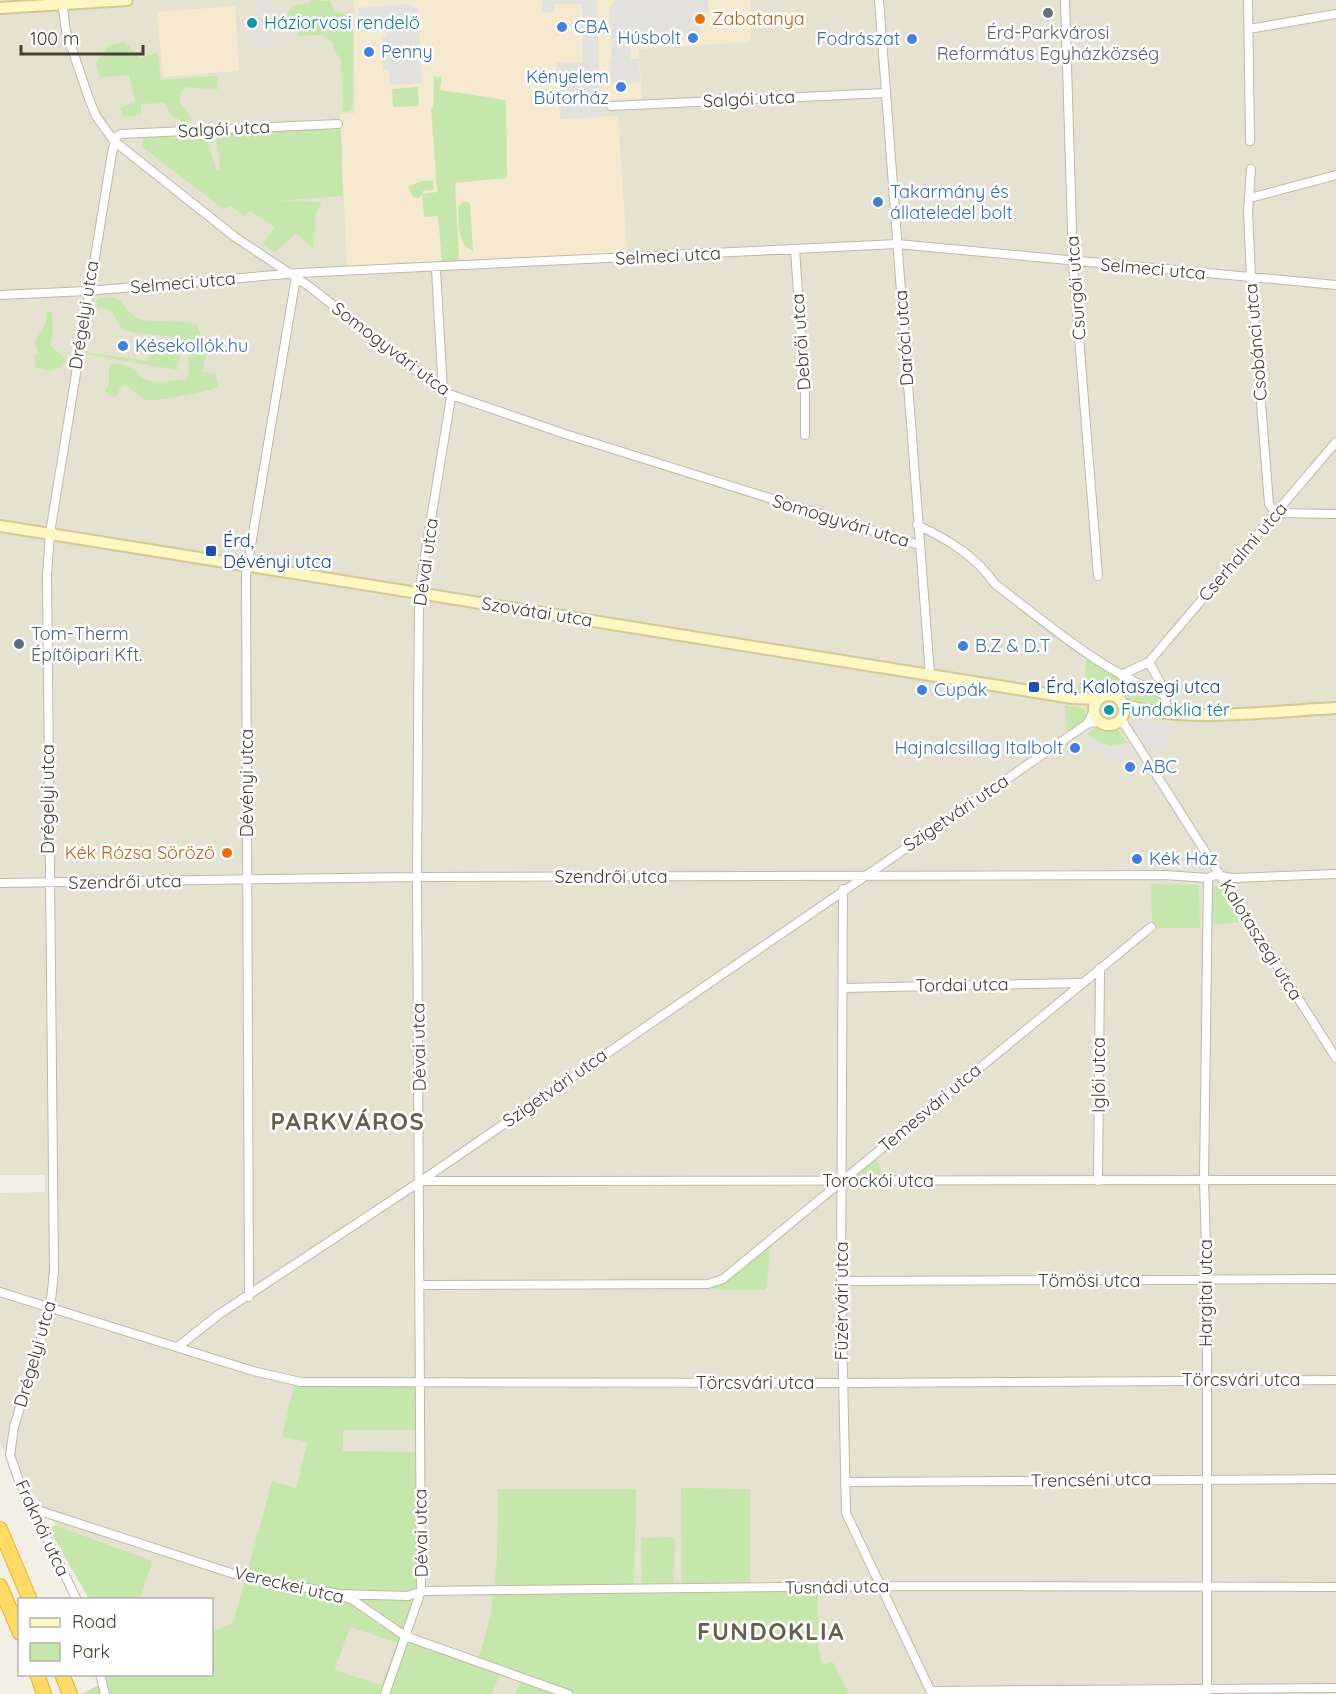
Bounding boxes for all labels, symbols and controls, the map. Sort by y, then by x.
marker: Érd-Parkvárosi Református Egyházközség [1041,6,1055,20]
place label: Zabatanya [712,7,805,30]
place label: Háziorvosi rendelő [264,11,420,34]
marker: Zabatanya [693,12,707,26]
place label: CBA [574,15,609,38]
marker: Háziorvosi rendelő [245,16,259,30]
scale bar [21,18,142,56]
marker: CBA [555,20,569,34]
place label: Érd-Parkvárosi Református Egyházközség [937,21,1159,65]
place label: Húsbolt [617,26,681,49]
text: 100 m [30,27,79,50]
place label: Fodrászat [817,27,900,50]
marker: Húsbolt [686,31,700,45]
marker: Fodrászat [905,32,919,46]
place label: Penny [381,40,433,63]
marker: Penny [362,45,376,59]
place label: Kényelem Bútorház [526,65,609,109]
marker: Kényelem Bútorház [614,80,628,94]
street label: Salgói utca [702,85,796,112]
street label: Salgói utca [177,115,271,142]
place label: Takarmány és állateledel bolt [890,180,1013,224]
marker: Takarmány és állateledel bolt [871,195,885,209]
street label: Csurgói utca [1060,235,1091,341]
street label: Selmeci utca [615,241,721,270]
street label: Selmeci utca [1099,252,1207,285]
street label: Drégelyi utca [64,259,103,371]
street label: Selmeci utca [129,266,237,299]
street label: Csobánci utca [1239,282,1272,402]
street label: Daróci utca [889,289,918,387]
street label: Debrői utca [786,293,815,391]
street label: Somogyvári utca [328,297,455,401]
place label: Késekollók.hu [135,334,248,357]
marker: Késekollók.hu [116,339,130,353]
street label: Somogyvári utca [770,489,913,552]
street label: Cserhalmi utca [1193,497,1292,606]
street label: Dévai utca [408,516,443,608]
place label: Érd, Dévényi utca [223,529,332,573]
marker: Érd, Dévényi utca [204,544,218,558]
street label: Szovátai utca [480,591,594,632]
place label: Tom-Therm Építőipari Kft. [31,622,142,666]
place label: B.Z & D.T [975,634,1051,657]
marker: Tom-Therm Építőipari Kft. [12,637,26,651]
marker: B.Z & D.T [956,639,970,653]
place label: Érd, Kalotaszegi utca [1046,675,1220,698]
place label: Cupák [934,678,987,701]
marker: Érd, Kalotaszegi utca [1027,680,1041,694]
marker: Cupák [915,683,929,697]
place label: Fundoklia tér [1121,698,1230,721]
marker: Fundoklia tér [1102,703,1116,717]
street label: Dévényi utca [235,729,258,837]
place label: Hajnalcsillag Italbolt [894,736,1063,759]
marker: Hajnalcsillag Italbolt [1068,741,1082,755]
street label: Drégelyi utca [36,744,59,854]
place label: ABC [1142,755,1177,778]
marker: ABC [1123,760,1137,774]
street label: Szigetvári utca [899,769,1013,856]
place label: Kék Rózsa Söröző [65,841,215,864]
marker: Kék Rózsa Söröző [220,846,234,860]
place label: Kék Ház [1149,847,1218,870]
marker: Kék Ház [1130,852,1144,866]
street label: Szendrői utca [554,865,668,888]
street label: Szendrői utca [68,869,182,894]
street label: Kalotaszegi utca [1215,875,1308,1004]
street label: Tordai utca [915,972,1009,997]
street label: Dévai utca [406,1002,431,1092]
street label: Iglói utca [1087,1037,1110,1113]
street label: Szigetvári utca [498,1043,611,1132]
street label: Temesvári utca [874,1058,986,1157]
district label: PARKVÁROS [271,1106,425,1136]
street label: Torockói utca [822,1169,934,1192]
street label: Hargitai utca [1194,1239,1217,1347]
street label: Füzérvári utca [830,1241,853,1361]
street label: Tömösi utca [1038,1269,1140,1292]
street label: Drégelyi utca [8,1298,61,1410]
street label: Törcsvári utca [1182,1368,1300,1391]
street label: Törcsvári utca [696,1371,814,1394]
street label: Trencséni utca [1031,1467,1151,1492]
street label: Fraknói utca [10,1476,75,1580]
street label: Dévai utca [408,1488,433,1578]
street label: Vereckei utca [232,1561,346,1608]
street label: Tusnádi utca [784,1574,890,1599]
legend [18,1598,213,1676]
text: Road [72,1610,117,1633]
district label: FUNDOKLIA [697,1616,845,1646]
text: Park [72,1640,110,1663]

